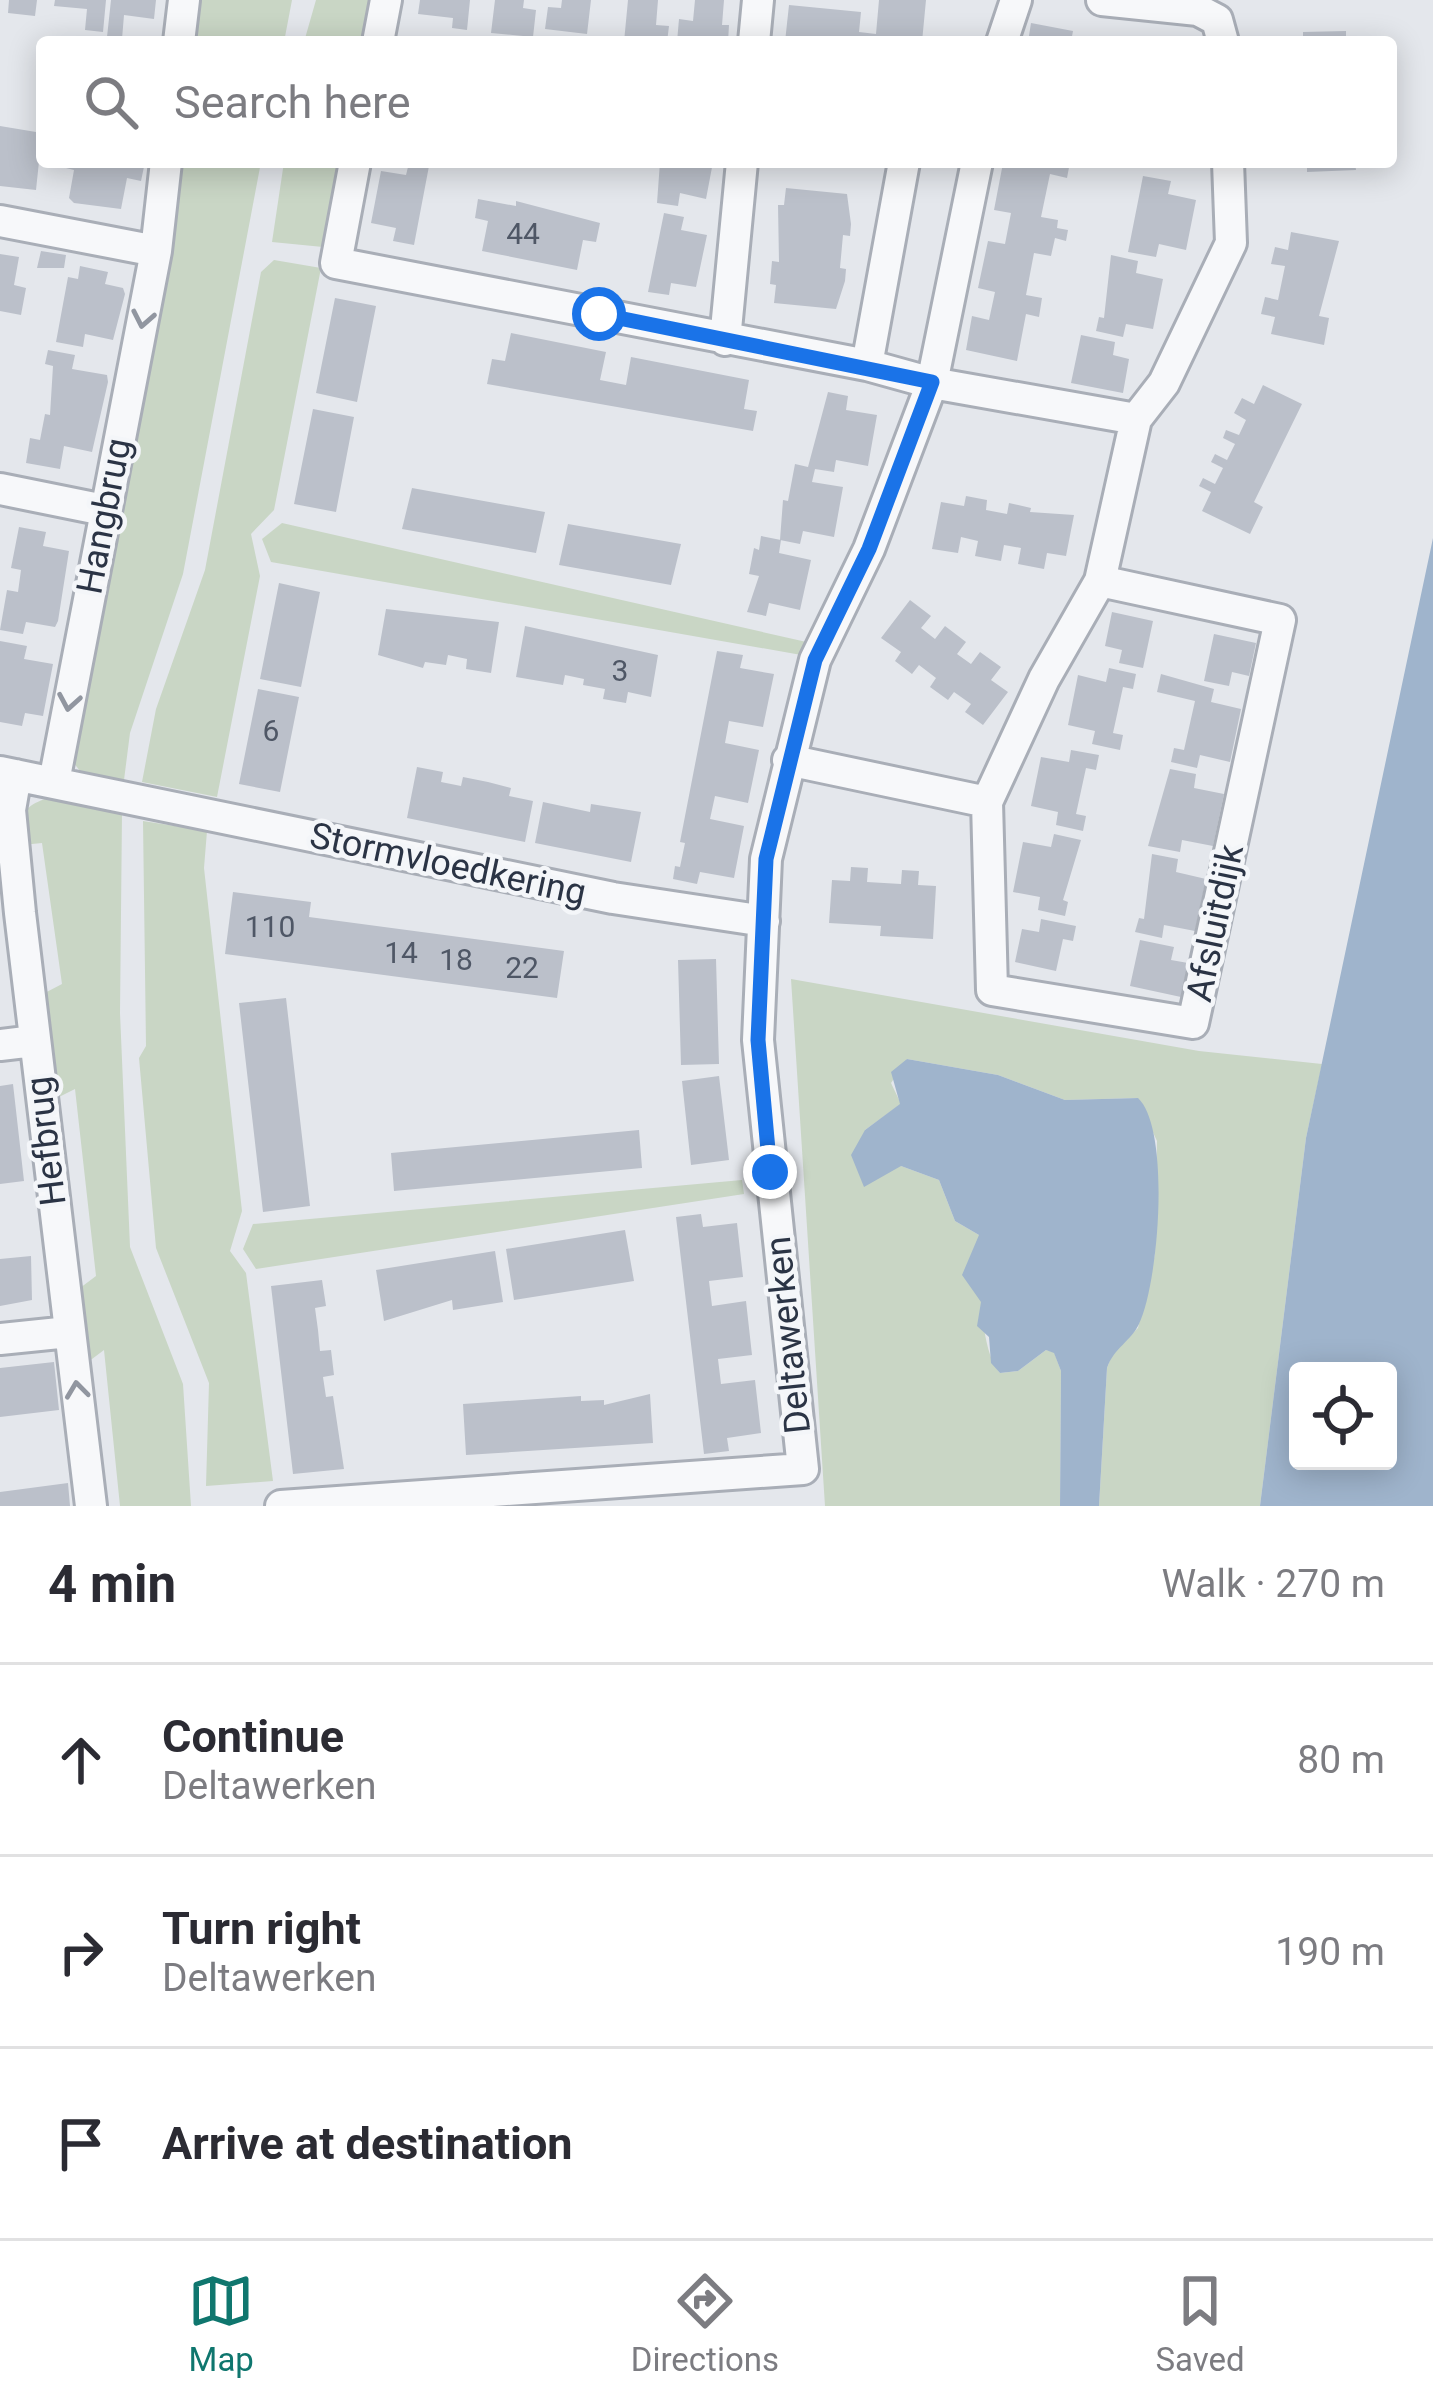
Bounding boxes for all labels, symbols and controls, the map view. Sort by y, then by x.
search box [36,36,1397,168]
icon: search [78,69,144,135]
text: Search here [174,76,411,129]
house number: 44 [506,216,540,251]
route start [572,287,626,341]
one-way arrow [131,309,157,329]
street label: Hangbrug [68,435,140,597]
house number: 3 [612,653,628,688]
one-way arrow [57,692,83,712]
house number: 6 [263,713,279,748]
street label: Stormvloedkering [306,814,590,914]
street label: Afsluitdijk [1178,840,1252,1005]
house number: 110 [245,909,295,944]
house number: 14 [384,935,418,970]
house number: 18 [439,942,473,977]
house number: 22 [505,950,539,985]
street label: Hefbrug [17,1074,75,1208]
route end [743,1145,797,1199]
street label: Deltawerken [757,1234,819,1436]
map controls [1289,1362,1397,1470]
button: locate [1289,1362,1397,1470]
one-way arrow [64,1380,90,1400]
text: 4 min [48,1555,176,1614]
text: Walk · 270 m [1161,1561,1385,1607]
text: Continue [162,1710,344,1763]
icon: ahead [48,1727,114,1793]
text: 80 m [1297,1737,1385,1783]
text: Deltawerken [162,1763,377,1809]
text: Turn right [162,1902,361,1955]
icon: right [48,1919,114,1985]
text: 190 m [1275,1929,1385,1975]
text: Deltawerken [162,1955,377,2001]
icon: arrive [48,2111,114,2177]
text: Arrive at destination [162,2117,573,2170]
tab: Map [188,2268,254,2379]
tab: Directions [631,2268,779,2379]
tab: Saved [1156,2268,1245,2379]

